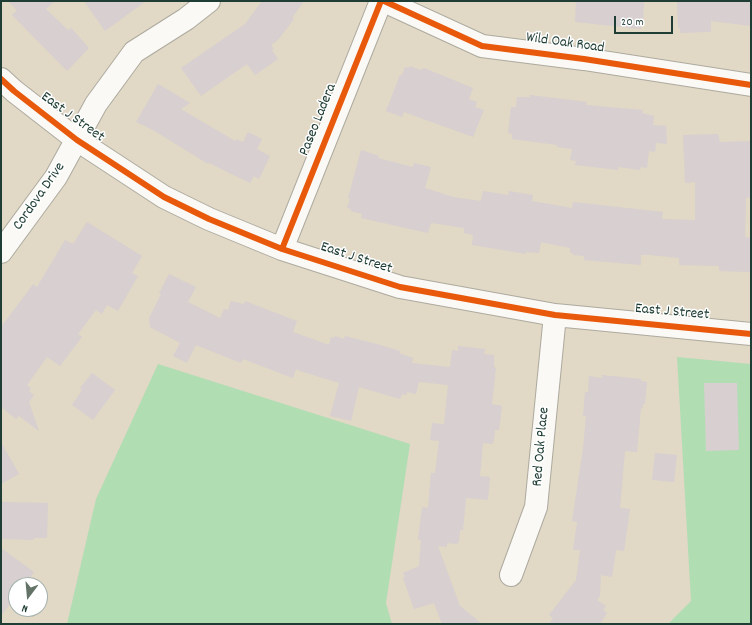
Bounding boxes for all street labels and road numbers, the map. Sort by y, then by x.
street label: Wild Oak Road [525,30,605,58]
street label: Paseo Ladera [296,81,342,159]
street label: East J Street [37,89,107,147]
street label: Cordova Drive [10,159,70,235]
street label: East J Street [318,239,394,279]
street label: East J Street [634,301,710,325]
street label: Red Oak Place [530,407,554,487]

